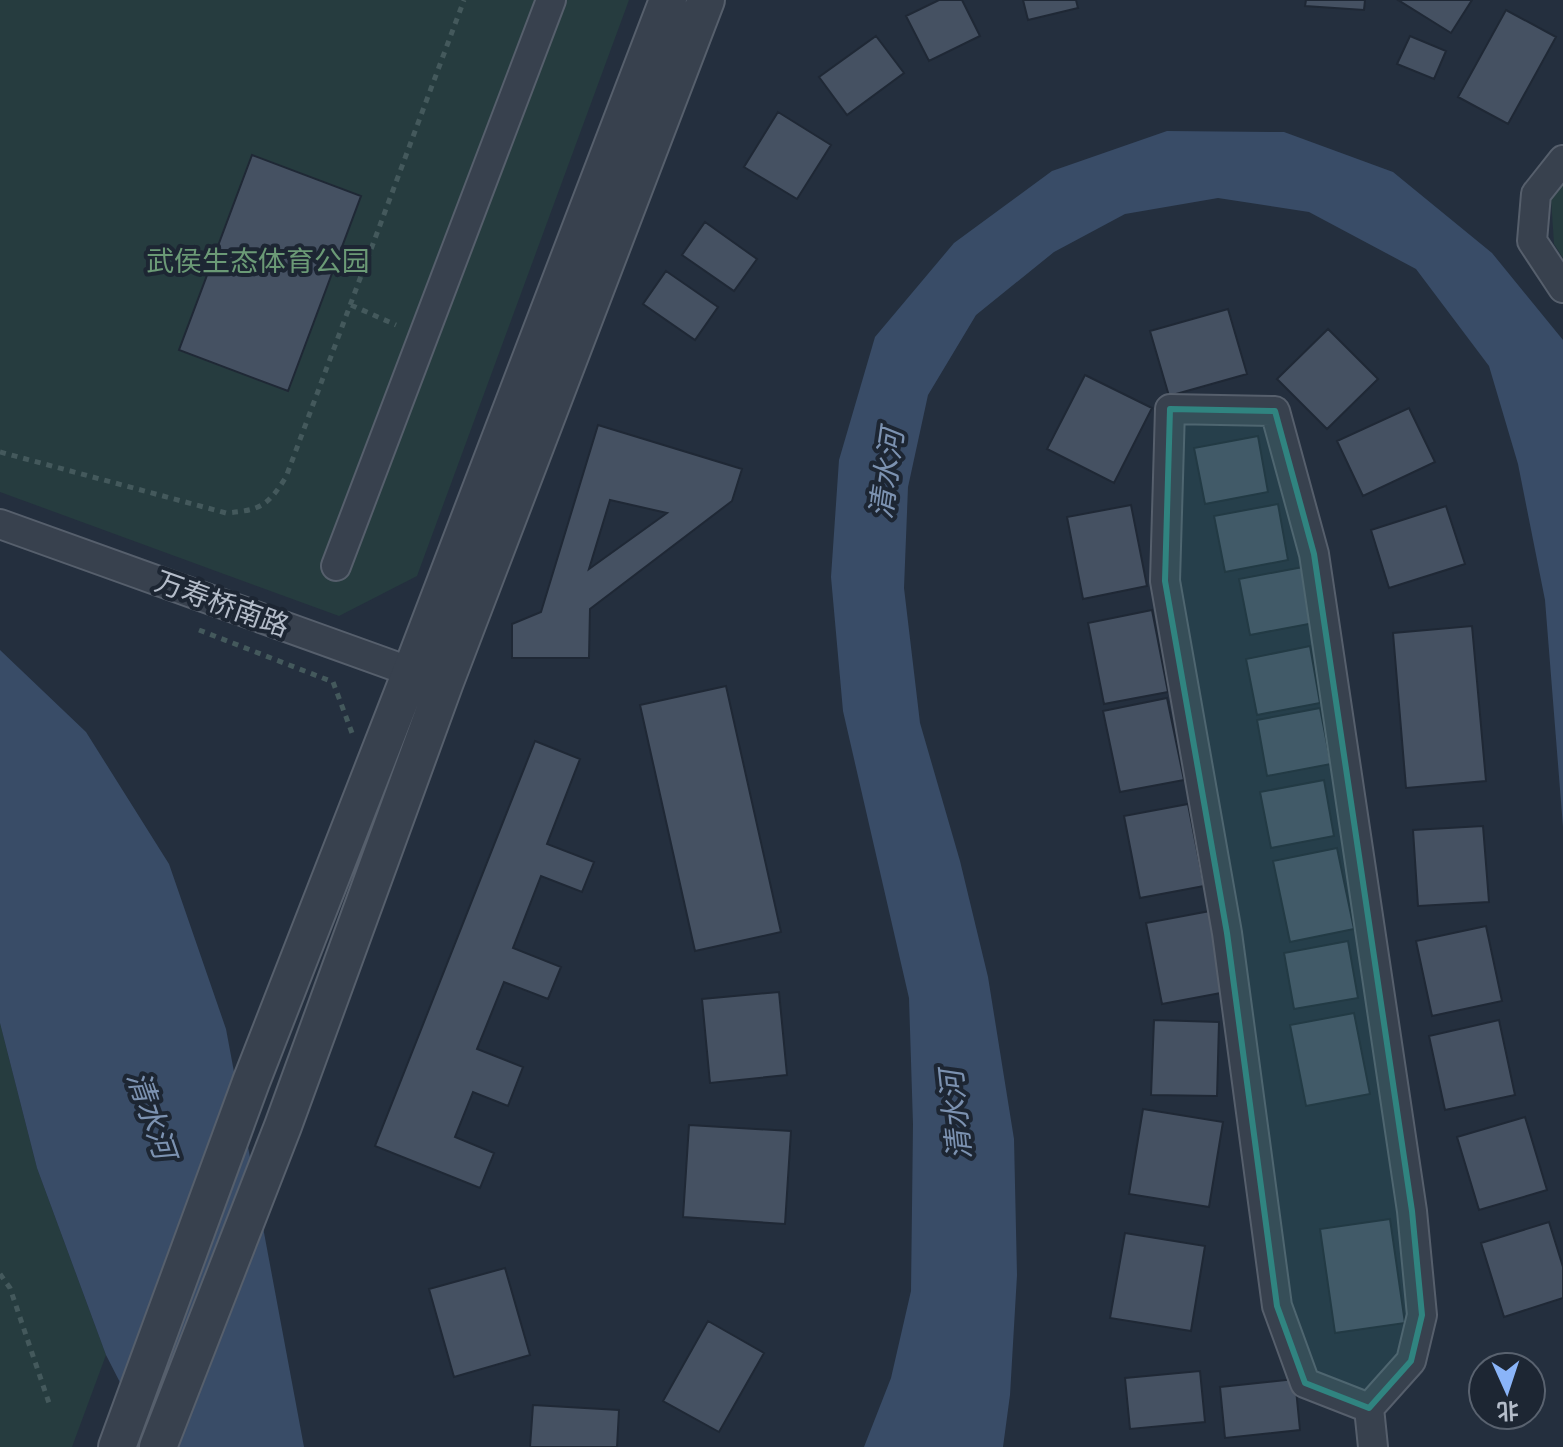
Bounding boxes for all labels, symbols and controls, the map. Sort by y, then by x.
park label: 武侯生态体育公园 [146,245,370,278]
water label: 清水河 [863,422,912,521]
street label: 万寿桥南路 [151,565,293,643]
water label: 清水河 [933,1063,979,1162]
water label: 清水河 [119,1067,184,1168]
north arrow [1467,1351,1547,1431]
text: 北 [1496,1396,1520,1425]

